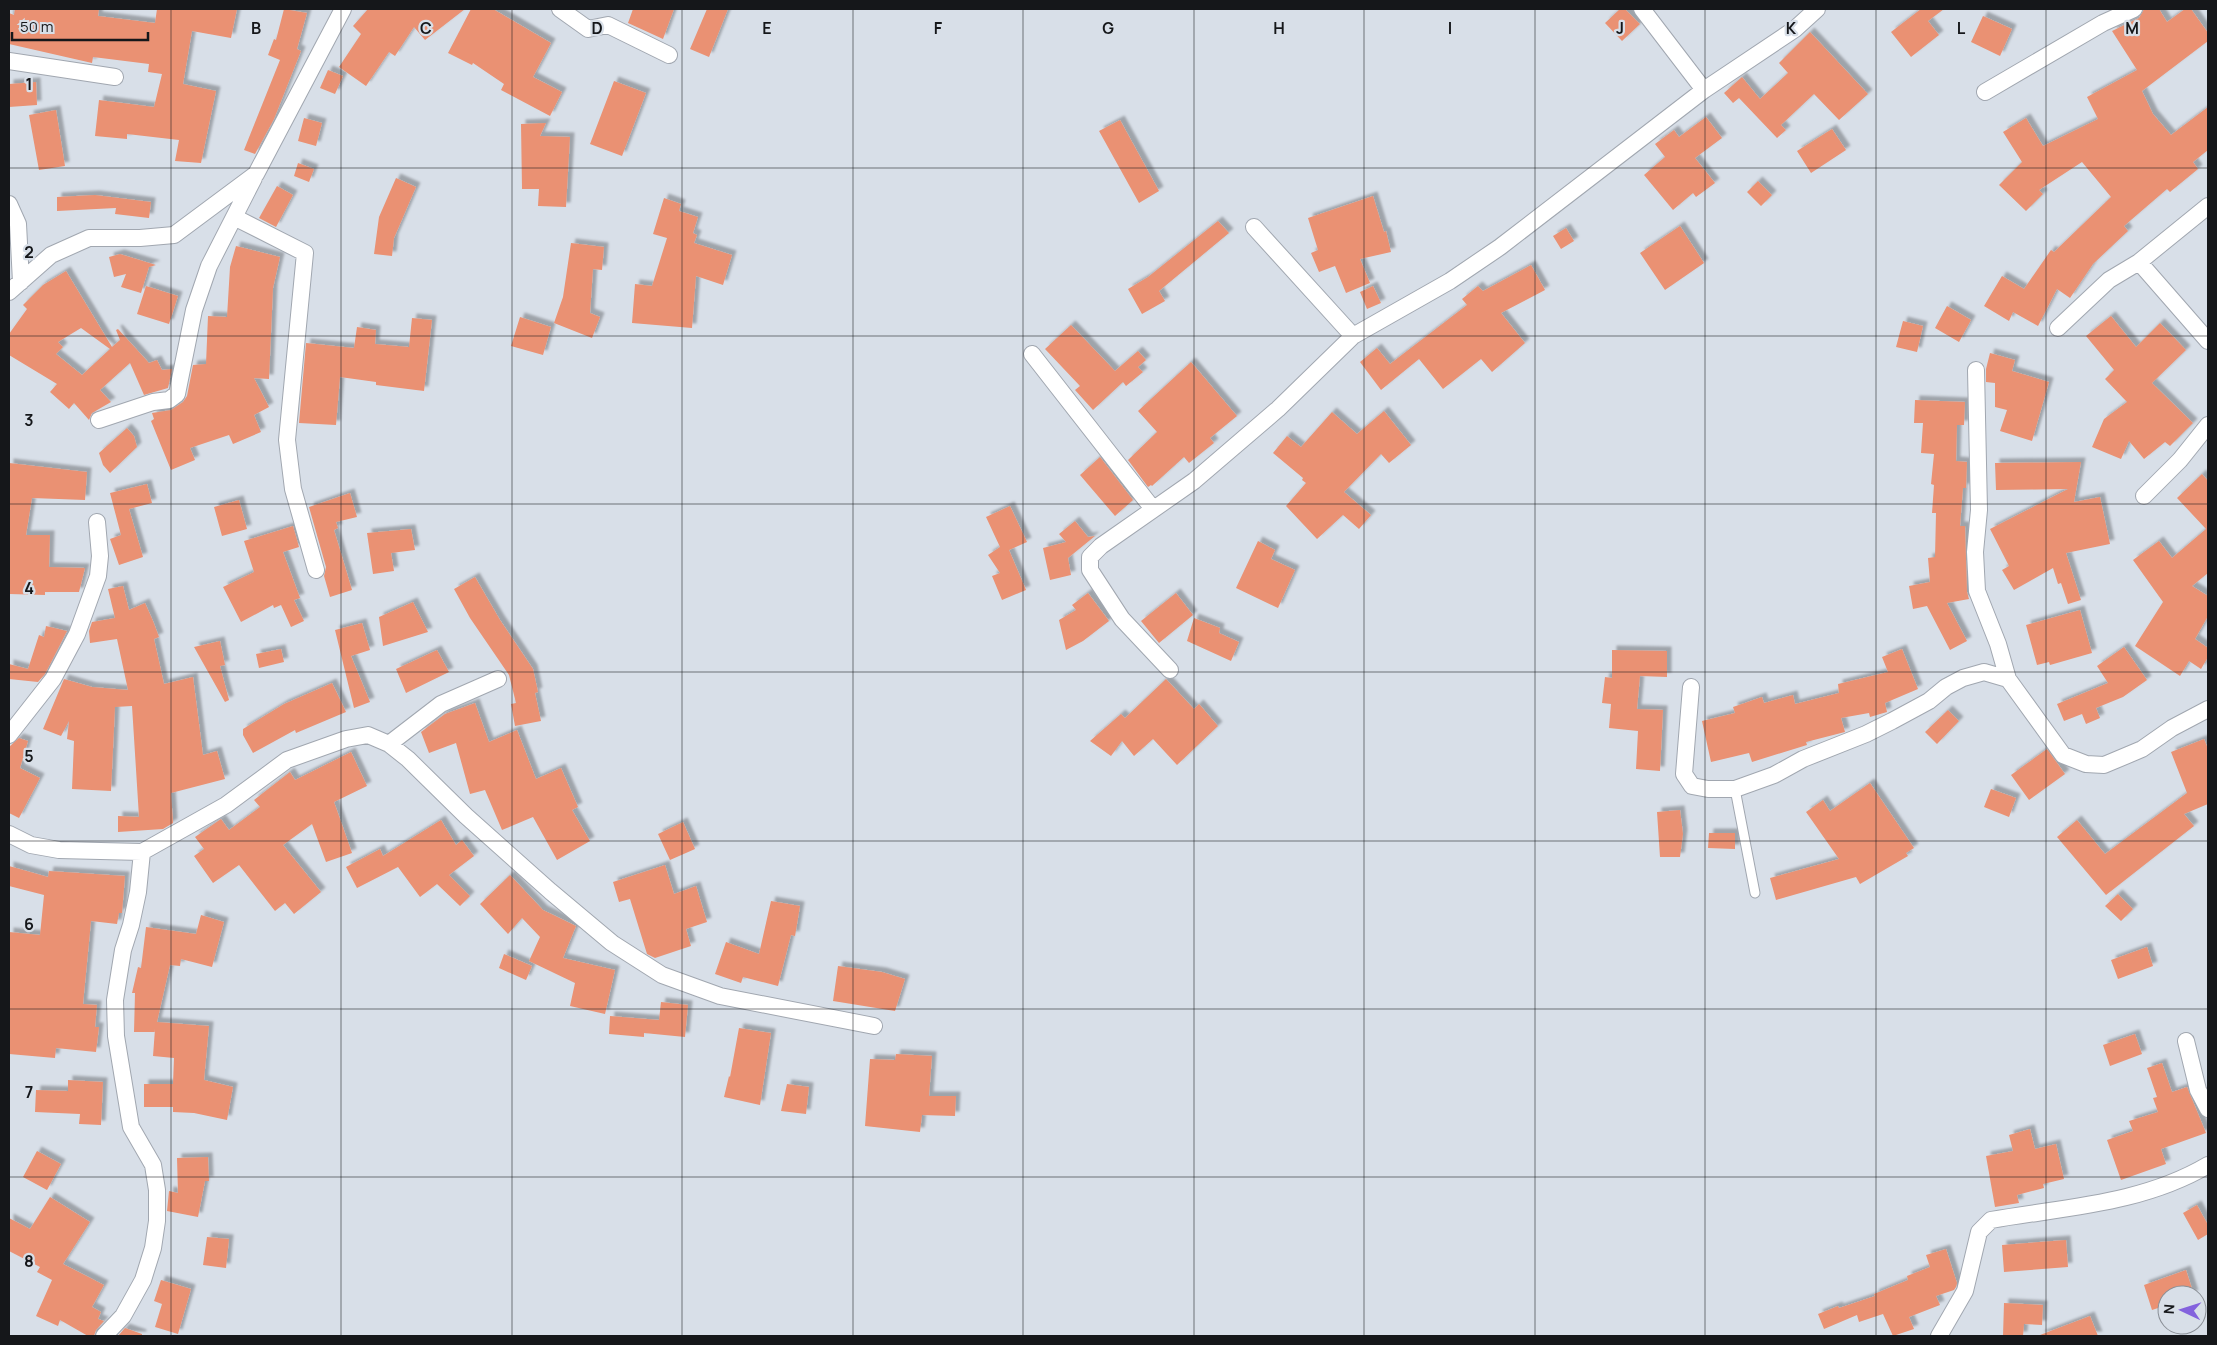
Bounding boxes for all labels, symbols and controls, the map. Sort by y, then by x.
scale bar [12,10,149,42]
text: 50 m [20,16,54,37]
text: B [251,17,261,39]
text: C [420,17,432,39]
text: D [591,17,603,39]
text: E [762,17,772,39]
text: F [934,17,943,39]
text: G [1102,17,1114,39]
text: H [1273,17,1285,39]
text: I [1448,17,1452,39]
text: J [1616,17,1624,39]
text: K [1786,17,1797,39]
text: L [1957,17,1966,39]
text: M [2125,17,2139,39]
text: 1 [25,73,33,95]
text: 2 [24,241,34,263]
text: 3 [24,409,34,431]
text: 4 [24,577,34,599]
text: 5 [24,745,34,767]
text: 6 [24,913,34,935]
text: 7 [25,1081,33,1103]
text: 8 [24,1250,34,1272]
north arrow [2157,1285,2207,1335]
text: N [2159,1303,2178,1315]

